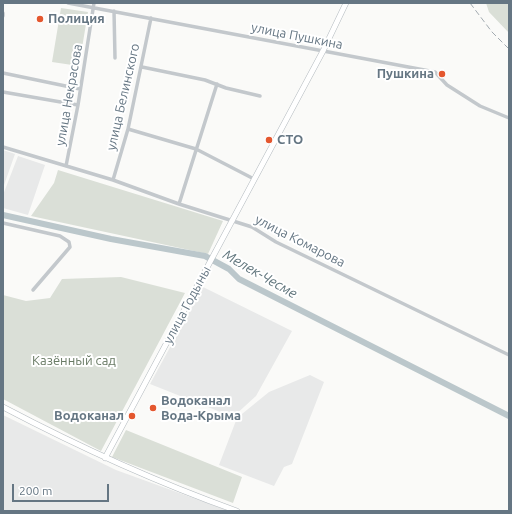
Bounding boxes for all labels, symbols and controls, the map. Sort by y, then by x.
place label: Полиция [48,11,105,27]
marker: Полиция [35,14,45,24]
street label: улица Пушкина [250,19,344,53]
street label: улица Белинского [103,42,143,152]
street label: улица Некрасова [52,43,86,147]
place label: Пушкина [377,66,434,82]
marker: Пушкина [437,69,447,79]
place label: СТО [277,132,303,148]
marker: СТО [264,135,274,145]
street label: улица Комарова [252,212,348,270]
water label: Мелек-Чесме [220,246,300,302]
street label: улица Годыны [160,263,214,347]
park label: Казённый сад [32,353,116,369]
place label: Водоканал Вода-Крыма [161,393,241,424]
marker: Водоканал Вода-Крыма [148,403,158,413]
place label: Водоканал [54,408,124,424]
marker: Водоканал [127,411,137,421]
scale bar [14,476,111,502]
text: 200 m [19,484,52,497]

